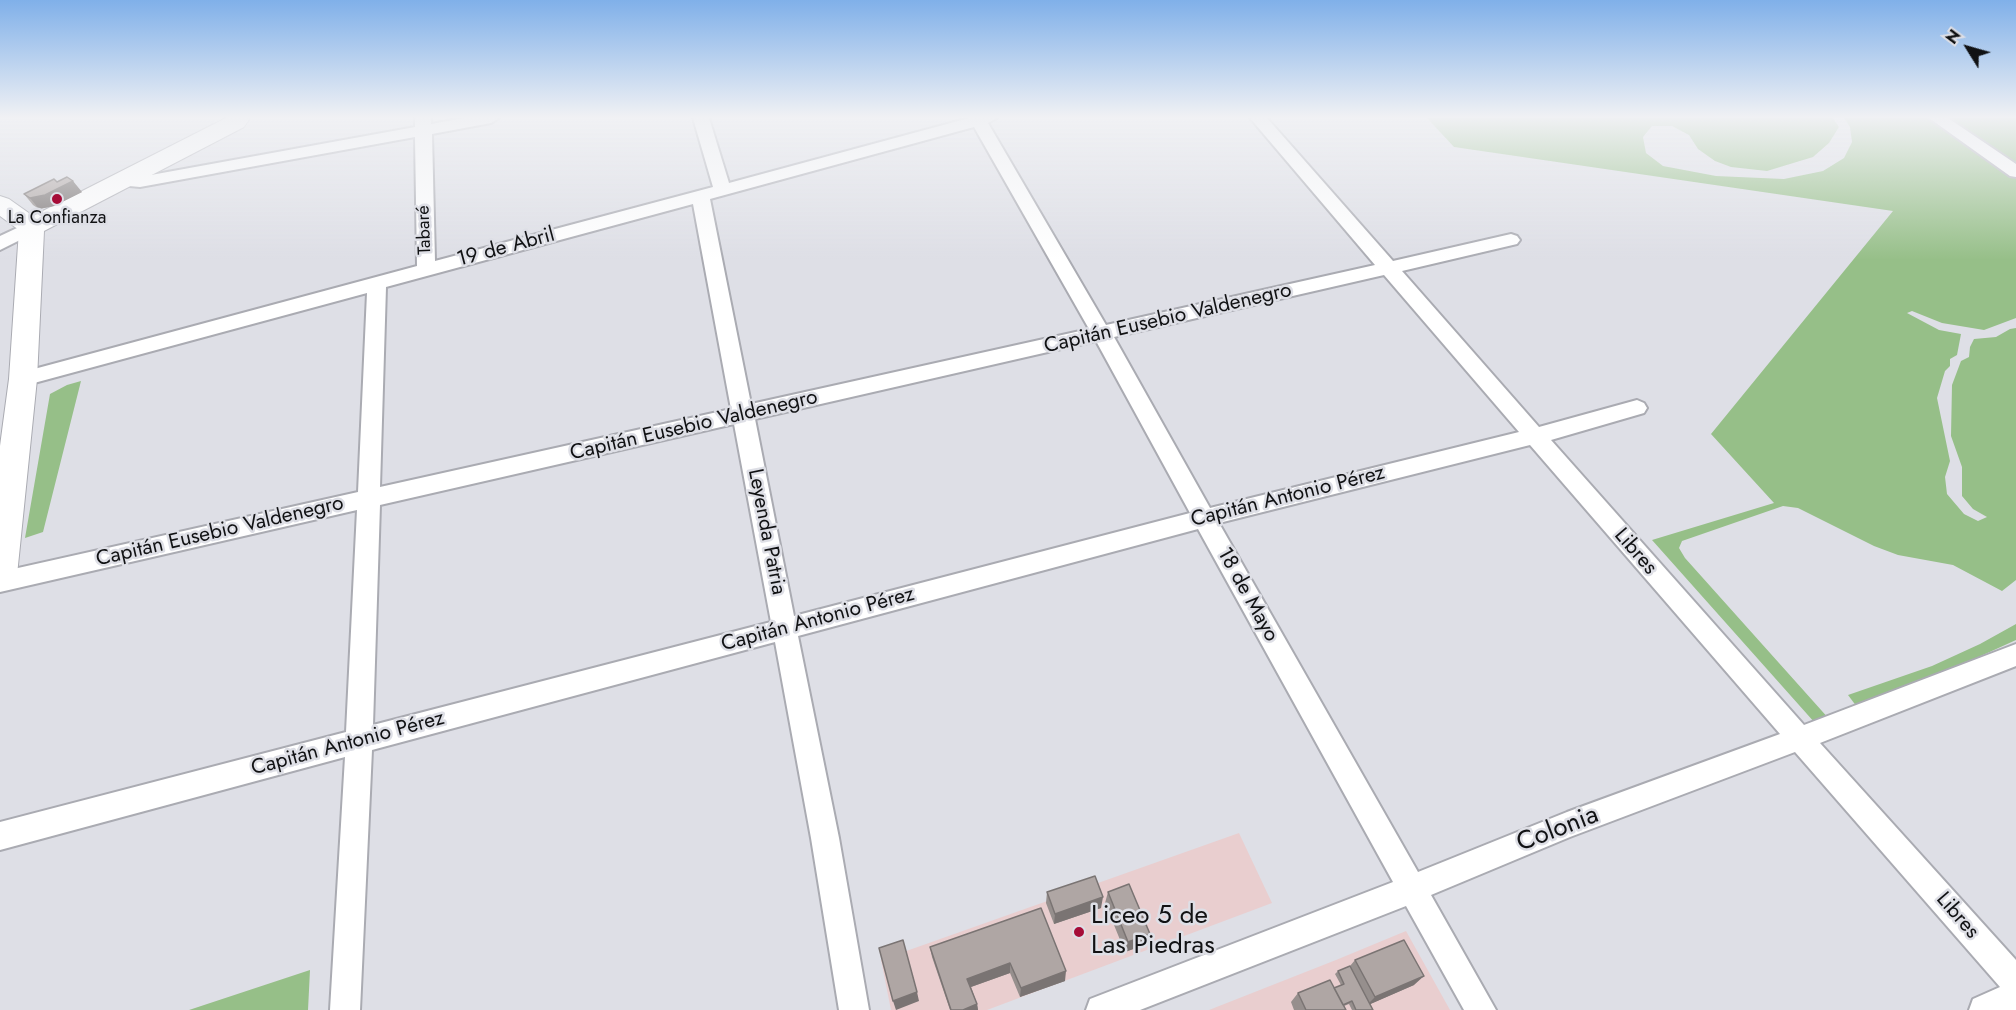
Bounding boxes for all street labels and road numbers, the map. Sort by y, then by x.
street label: Tabaré [413,205,437,255]
street label: 19 de Abril [454,223,558,273]
street label: Capitán Eusebio Valdenegro [1042,278,1294,360]
street label: Capitán Eusebio Valdenegro [568,385,820,467]
street label: Capitán Antonio Pérez [1188,461,1388,533]
street label: Leyenda Patria [741,467,791,597]
street label: Capitán Eusebio Valdenegro [94,491,346,573]
street label: Libres [1608,524,1662,580]
street label: 18 de Mayo [1211,544,1283,646]
street label: Capitán Antonio Pérez [719,582,917,658]
street label: Capitán Antonio Pérez [249,706,447,782]
street label: Colonia [1513,800,1603,860]
street label: Libres [1930,888,1984,944]

